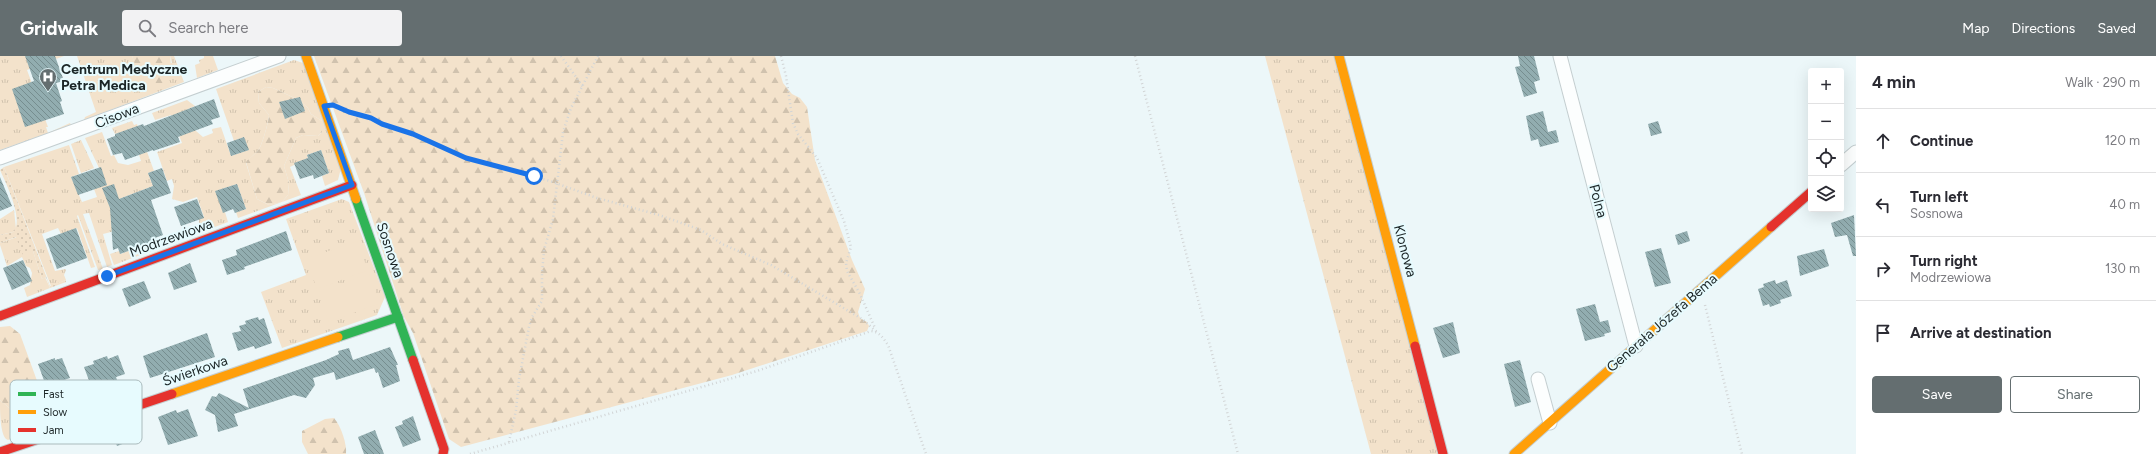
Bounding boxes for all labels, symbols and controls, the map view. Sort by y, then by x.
search box [122,10,402,46]
text: Gridwalk [20,17,98,40]
icon: search [136,17,158,39]
text: Search here [168,19,248,37]
text: Map [1962,20,1990,37]
text: Directions [2012,20,2075,37]
text: Saved [2097,20,2136,37]
place label: Centrum Medyczne Petra Medica [61,61,187,94]
hospital icon: Centrum Medyczne Petra Medica [38,67,58,92]
map controls [1808,68,1844,212]
button: + [1808,68,1844,104]
text: 4 min [1872,72,1916,92]
text: Walk · 290 m [2065,75,2140,90]
street label: Cisowa [93,100,141,132]
button: − [1808,104,1844,140]
icon: ahead [1872,130,1894,152]
text: Continue [1910,132,1973,150]
text: 120 m [2105,133,2140,148]
button: locate [1808,140,1844,176]
route start [525,167,543,185]
button: layers [1808,176,1844,212]
street label: Polna [1585,182,1611,220]
text: Turn left [1910,188,1968,206]
icon: left [1872,194,1894,216]
text: 40 m [2109,197,2140,212]
text: Sosnowa [1910,206,1963,221]
street label: Modrzewiowa [127,215,215,261]
street label: Sosnowa [373,220,407,280]
street label: Klonowa [1390,223,1420,279]
text: Turn right [1910,252,1978,270]
icon: right [1872,258,1894,280]
text: 130 m [2105,261,2140,276]
route end [98,267,116,285]
street label: Generała Józefa Bema [1603,270,1721,376]
text: Modrzewiowa [1910,270,1991,285]
icon: arrive [1872,322,1894,344]
text: Arrive at destination [1910,324,2051,342]
street label: Świerkowa [160,352,230,390]
button: Save [1872,376,2002,413]
button: Share [2010,376,2140,413]
legend [10,380,142,444]
text: Fast [43,388,64,401]
text: Slow [43,406,67,419]
text: Jam [43,424,64,437]

